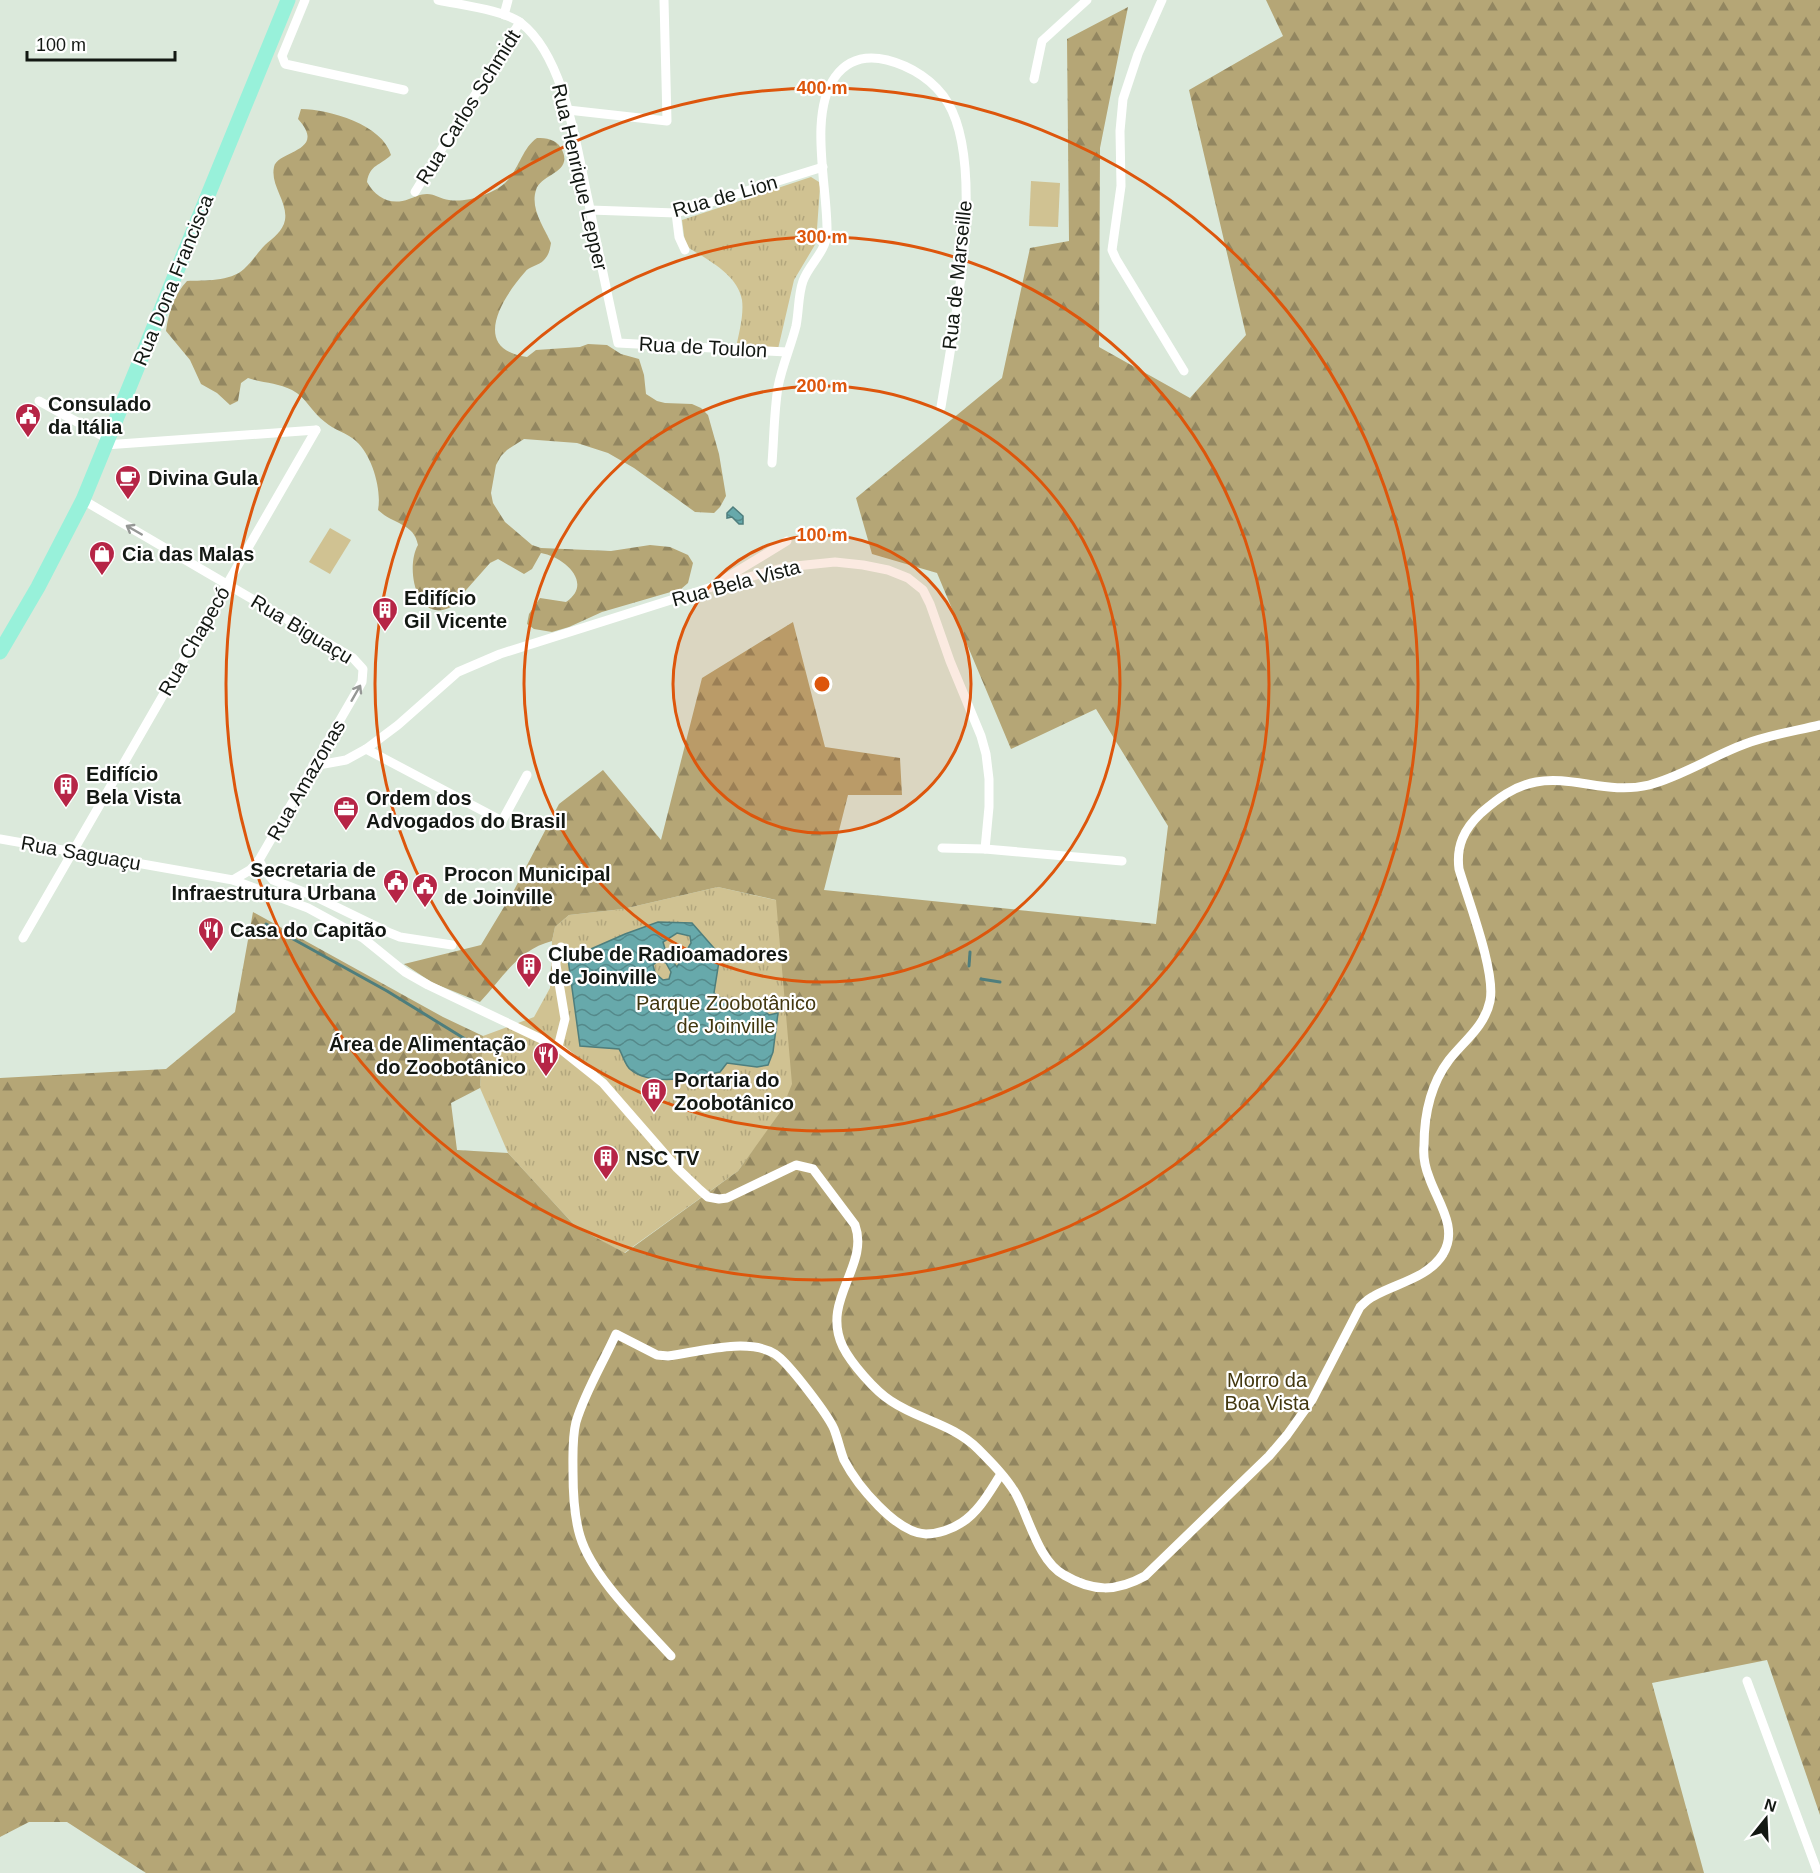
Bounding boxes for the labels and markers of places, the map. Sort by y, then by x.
place label: Consulado da Itália [48,393,151,438]
public building icon: Consulado da Itália [13,401,43,439]
cafe icon: Divina Gula [113,463,143,501]
place label: Divina Gula [148,467,259,489]
shop icon: Cia das Malas [87,539,117,577]
place label: Cia das Malas [122,543,254,565]
place label: Edifício Gil Vicente [404,587,507,632]
building icon: Edifício Gil Vicente [370,595,400,633]
centre of rings [812,674,832,694]
place label: Edifício Bela Vista [86,763,182,808]
building icon: Edifício Bela Vista [51,771,81,809]
place label: Ordem dos Advogados do Brasil [366,787,566,832]
office icon: Ordem dos Advogados do Brasil [331,794,361,832]
place label: Secretaria de Infraestrutura Urbana [172,859,377,904]
place label: Procon Municipal de Joinville [444,863,611,908]
public building icon: Secretaria de Infraestrutura Urbana [381,867,411,905]
public building icon: Procon Municipal de Joinville [410,871,440,909]
restaurant icon: Casa do Capitão [196,915,226,953]
place label: Casa do Capitão [230,919,387,941]
place label: Clube de Radioamadores de Joinville [548,943,788,988]
building icon: Clube de Radioamadores de Joinville [514,951,544,989]
place label: Área de Alimentação do Zoobotânico [329,1033,526,1078]
restaurant icon: Área de Alimentação do Zoobotânico [531,1040,561,1078]
place label: Portaria do Zoobotânico [674,1069,794,1114]
building icon: Portaria do Zoobotânico [639,1076,669,1114]
building icon: NSC TV [591,1143,621,1181]
place label: NSC TV [626,1147,700,1169]

